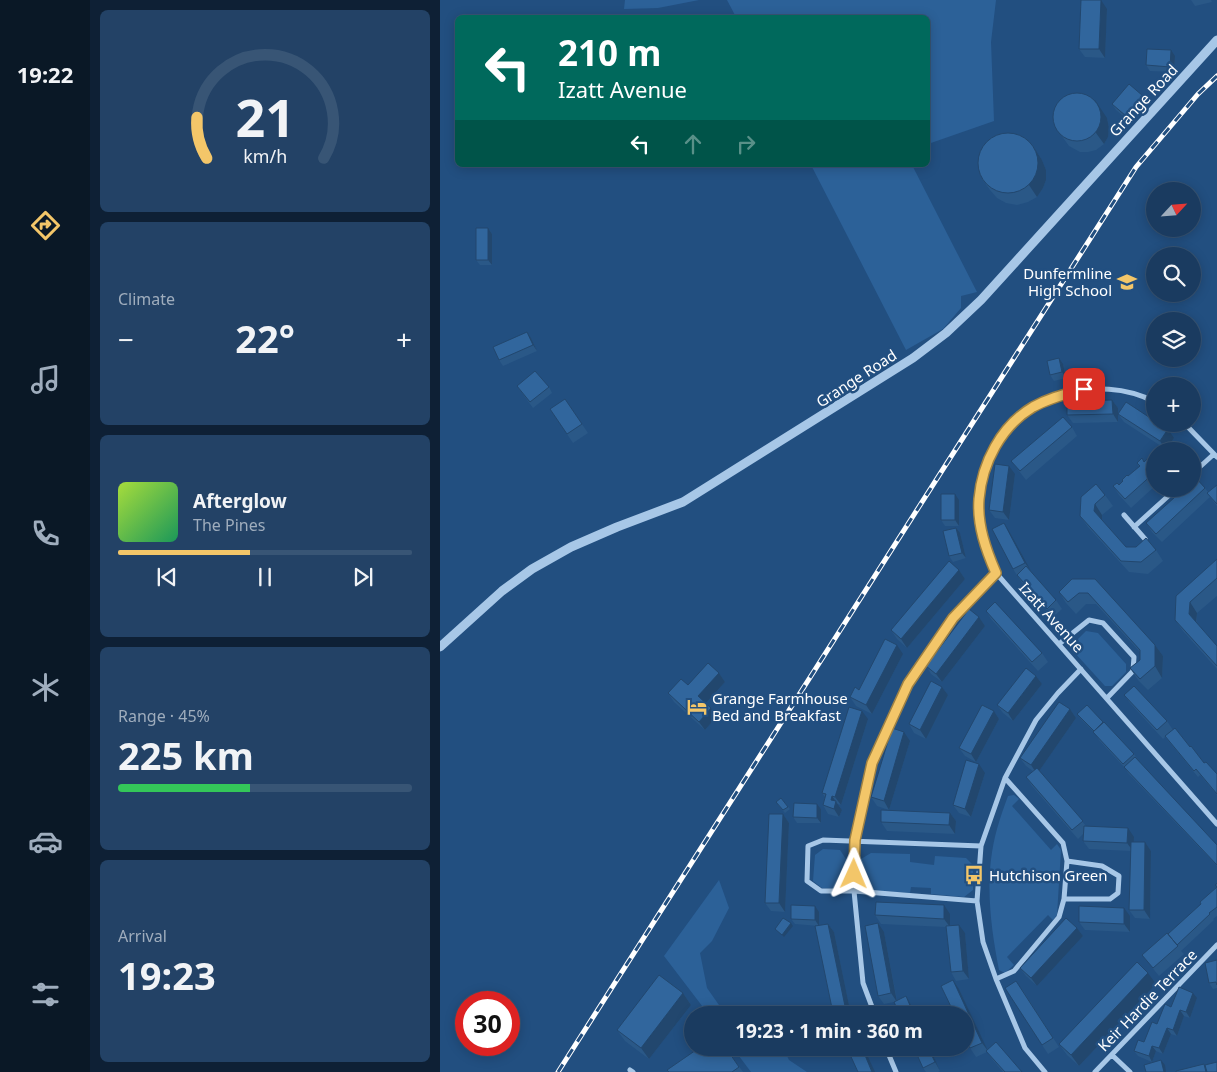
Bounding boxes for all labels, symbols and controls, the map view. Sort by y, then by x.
text: 210 m [558,29,661,76]
icon: left [475,35,540,100]
text: 19:22 [17,59,73,89]
street label: Grange Road [1104,59,1182,141]
text: Izatt Avenue [558,74,687,104]
text: 21 [235,81,295,152]
icon: left [626,130,654,158]
icon: ahead [679,130,707,158]
icon: right [732,130,760,158]
text: km/h [243,144,287,168]
north arrow [1146,182,1201,238]
map controls [1146,182,1201,497]
icon: directions [28,208,63,243]
button: search [1146,247,1201,302]
place label: Dunfermline High School [1023,263,1112,300]
school or university icon: Dunfermline High School [1116,271,1138,293]
text: Climate [118,288,175,310]
text: 22° [235,312,295,364]
button: layers [1146,312,1201,367]
text: − [118,320,134,358]
text: + [396,320,412,358]
street label: Grange Road [812,345,900,411]
icon: music [28,362,63,397]
pin [1063,368,1105,410]
icon: arrive [1070,375,1098,403]
button: + [1146,377,1201,432]
button: − [1146,442,1201,497]
text: Afterglow [193,488,287,514]
text: The Pines [193,514,265,536]
icon: phone [28,516,63,551]
icon: previous [153,563,181,591]
icon: pause [251,563,279,591]
icon: next [349,563,377,591]
street label: Izatt Avenue [1015,578,1089,656]
icon: climate [28,670,63,705]
place label: Grange Farmhouse Bed and Breakfast [712,688,848,725]
hotel icon: Grange Farmhouse Bed and Breakfast [686,696,708,718]
text: Range · 45% [118,705,210,727]
text: 225 km [118,729,254,781]
icon: car [28,824,63,859]
position arrow [827,847,879,899]
bus stop icon: Hutchison Green [963,864,985,886]
place label: Hutchison Green [989,865,1108,885]
text: Arrival [118,925,167,947]
street label: Keir Hardie Terrace [1093,945,1201,1055]
text: 19:23 [118,949,216,1001]
icon: filters [28,977,63,1012]
speed limit sign: 30 [455,991,520,1056]
text: 19:23 · 1 min · 360 m [735,1018,923,1044]

